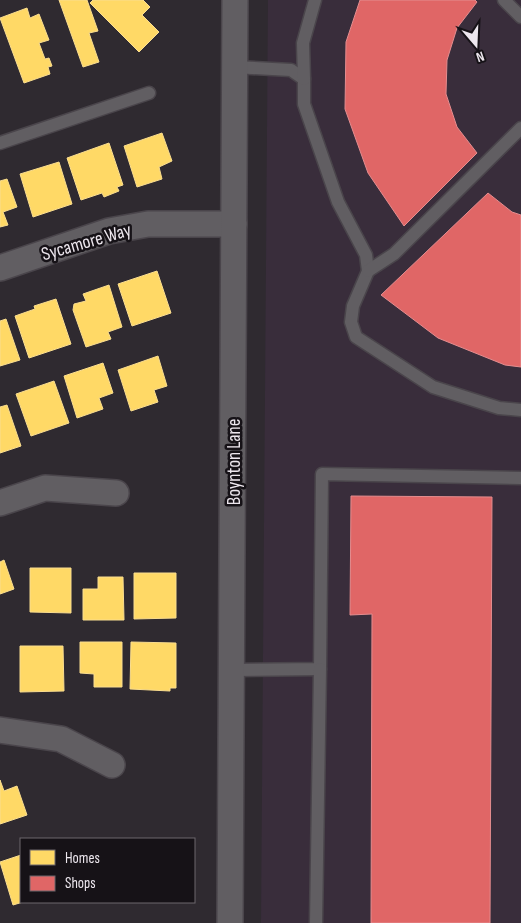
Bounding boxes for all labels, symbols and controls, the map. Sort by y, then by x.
north arrow [451,20,501,70]
text: N [474,48,486,66]
street label: Sycamore Way [39,219,135,266]
street label: Boynton Lane [223,419,246,505]
legend [20,838,195,903]
text: Homes [65,849,100,868]
text: Shops [65,874,96,893]

